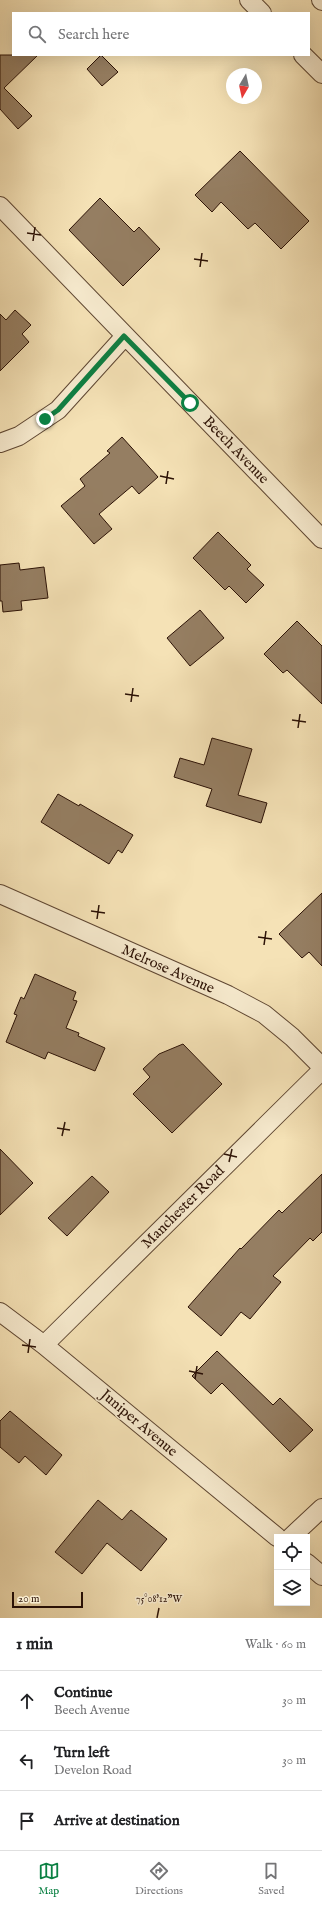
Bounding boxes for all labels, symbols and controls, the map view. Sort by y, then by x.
search box [12,12,310,56]
icon: search [26,23,48,45]
text: Search here [58,25,129,44]
north arrow [226,68,262,104]
route start [181,394,199,412]
route end [36,410,54,428]
street label: Beech Avenue [199,412,273,488]
street label: Melrose Avenue [119,940,218,998]
street label: Manchester Road [137,1161,229,1253]
street label: Juniper Avenue [95,1384,182,1461]
map controls [274,1534,310,1606]
button: locate [274,1534,310,1570]
button: layers [274,1570,310,1606]
scale bar [12,1590,83,1609]
text: 20 m [18,1592,39,1606]
text: 75°08'12"W [136,1593,182,1606]
text: 1 min [16,1634,53,1655]
text: Walk · 60 m [245,1636,306,1653]
text: Continue [54,1683,112,1702]
icon: ahead [16,1690,38,1712]
text: 30 m [282,1692,306,1709]
text: Beech Avenue [54,1702,130,1719]
text: Turn left [54,1743,110,1762]
icon: left [16,1750,38,1772]
text: 30 m [282,1752,306,1769]
text: Develon Road [54,1762,132,1779]
icon: arrive [16,1810,38,1832]
text: Arrive at destination [54,1811,180,1830]
tab: Map [38,1860,60,1898]
tab: Directions [135,1860,183,1898]
tab: Saved [258,1860,284,1898]

